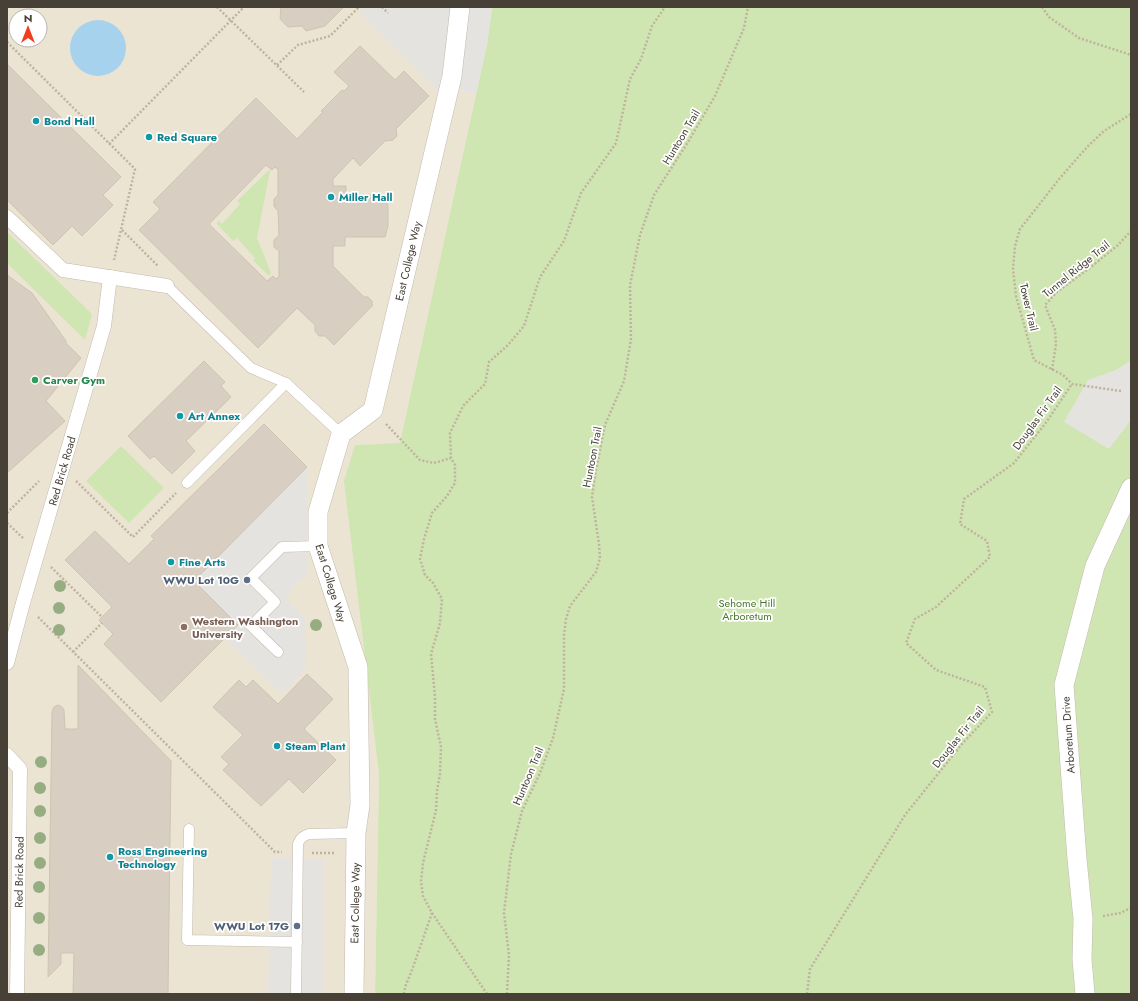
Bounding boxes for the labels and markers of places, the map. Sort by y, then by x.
place label: Bond Hall [44,113,95,129]
marker: Bond Hall [31,116,41,126]
place label: Red Square [157,129,217,145]
marker: Red Square [144,132,154,142]
place label: Miller Hall [339,189,392,205]
marker: Miller Hall [326,192,336,202]
place label: Carver Gym [43,372,105,388]
marker: Carver Gym [30,375,40,385]
place label: Art Annex [187,408,240,424]
marker: Art Annex [175,411,185,421]
place label: Fine Arts [179,554,225,570]
marker: Fine Arts [166,557,176,567]
place label: WWU Lot 10G [163,572,239,588]
marker: WWU Lot 10G [242,575,252,585]
place label: Western Washington University [192,613,298,642]
marker: Western Washington University [179,622,189,632]
place label: Steam Plant [285,738,346,754]
marker: Steam Plant [272,741,282,751]
place label: Ross Engineering Technology [118,843,207,872]
marker: Ross Engineering Technology [105,852,115,862]
place label: WWU Lot 17G [214,918,289,934]
marker: WWU Lot 17G [292,921,302,931]

